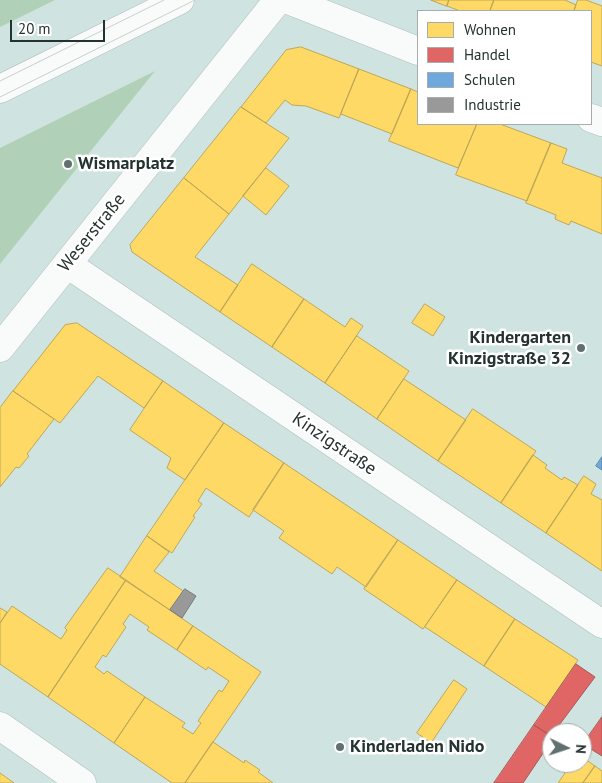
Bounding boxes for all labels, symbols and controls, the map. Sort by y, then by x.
scale bar [12,10,108,42]
legend [417,10,592,125]
text: 20 m [18,19,51,38]
text: Wohnen [464,20,516,39]
text: Handel [464,45,510,64]
text: Schulen [464,70,515,89]
text: Industrie [464,95,521,114]
place label: Wismarplatz [78,153,174,175]
marker: Wismarplatz [62,158,74,170]
street label: Weserstraße [54,189,130,277]
place label: Kindergarten Kinzigstraße 32 [448,327,571,369]
marker: Kindergarten Kinzigstraße 32 [575,342,587,354]
street label: Kinzigstraße [288,408,380,480]
north arrow [542,723,592,773]
place label: Kinderladen Nido [350,736,484,758]
marker: Kinderladen Nido [334,741,346,753]
text: N [572,744,590,754]

